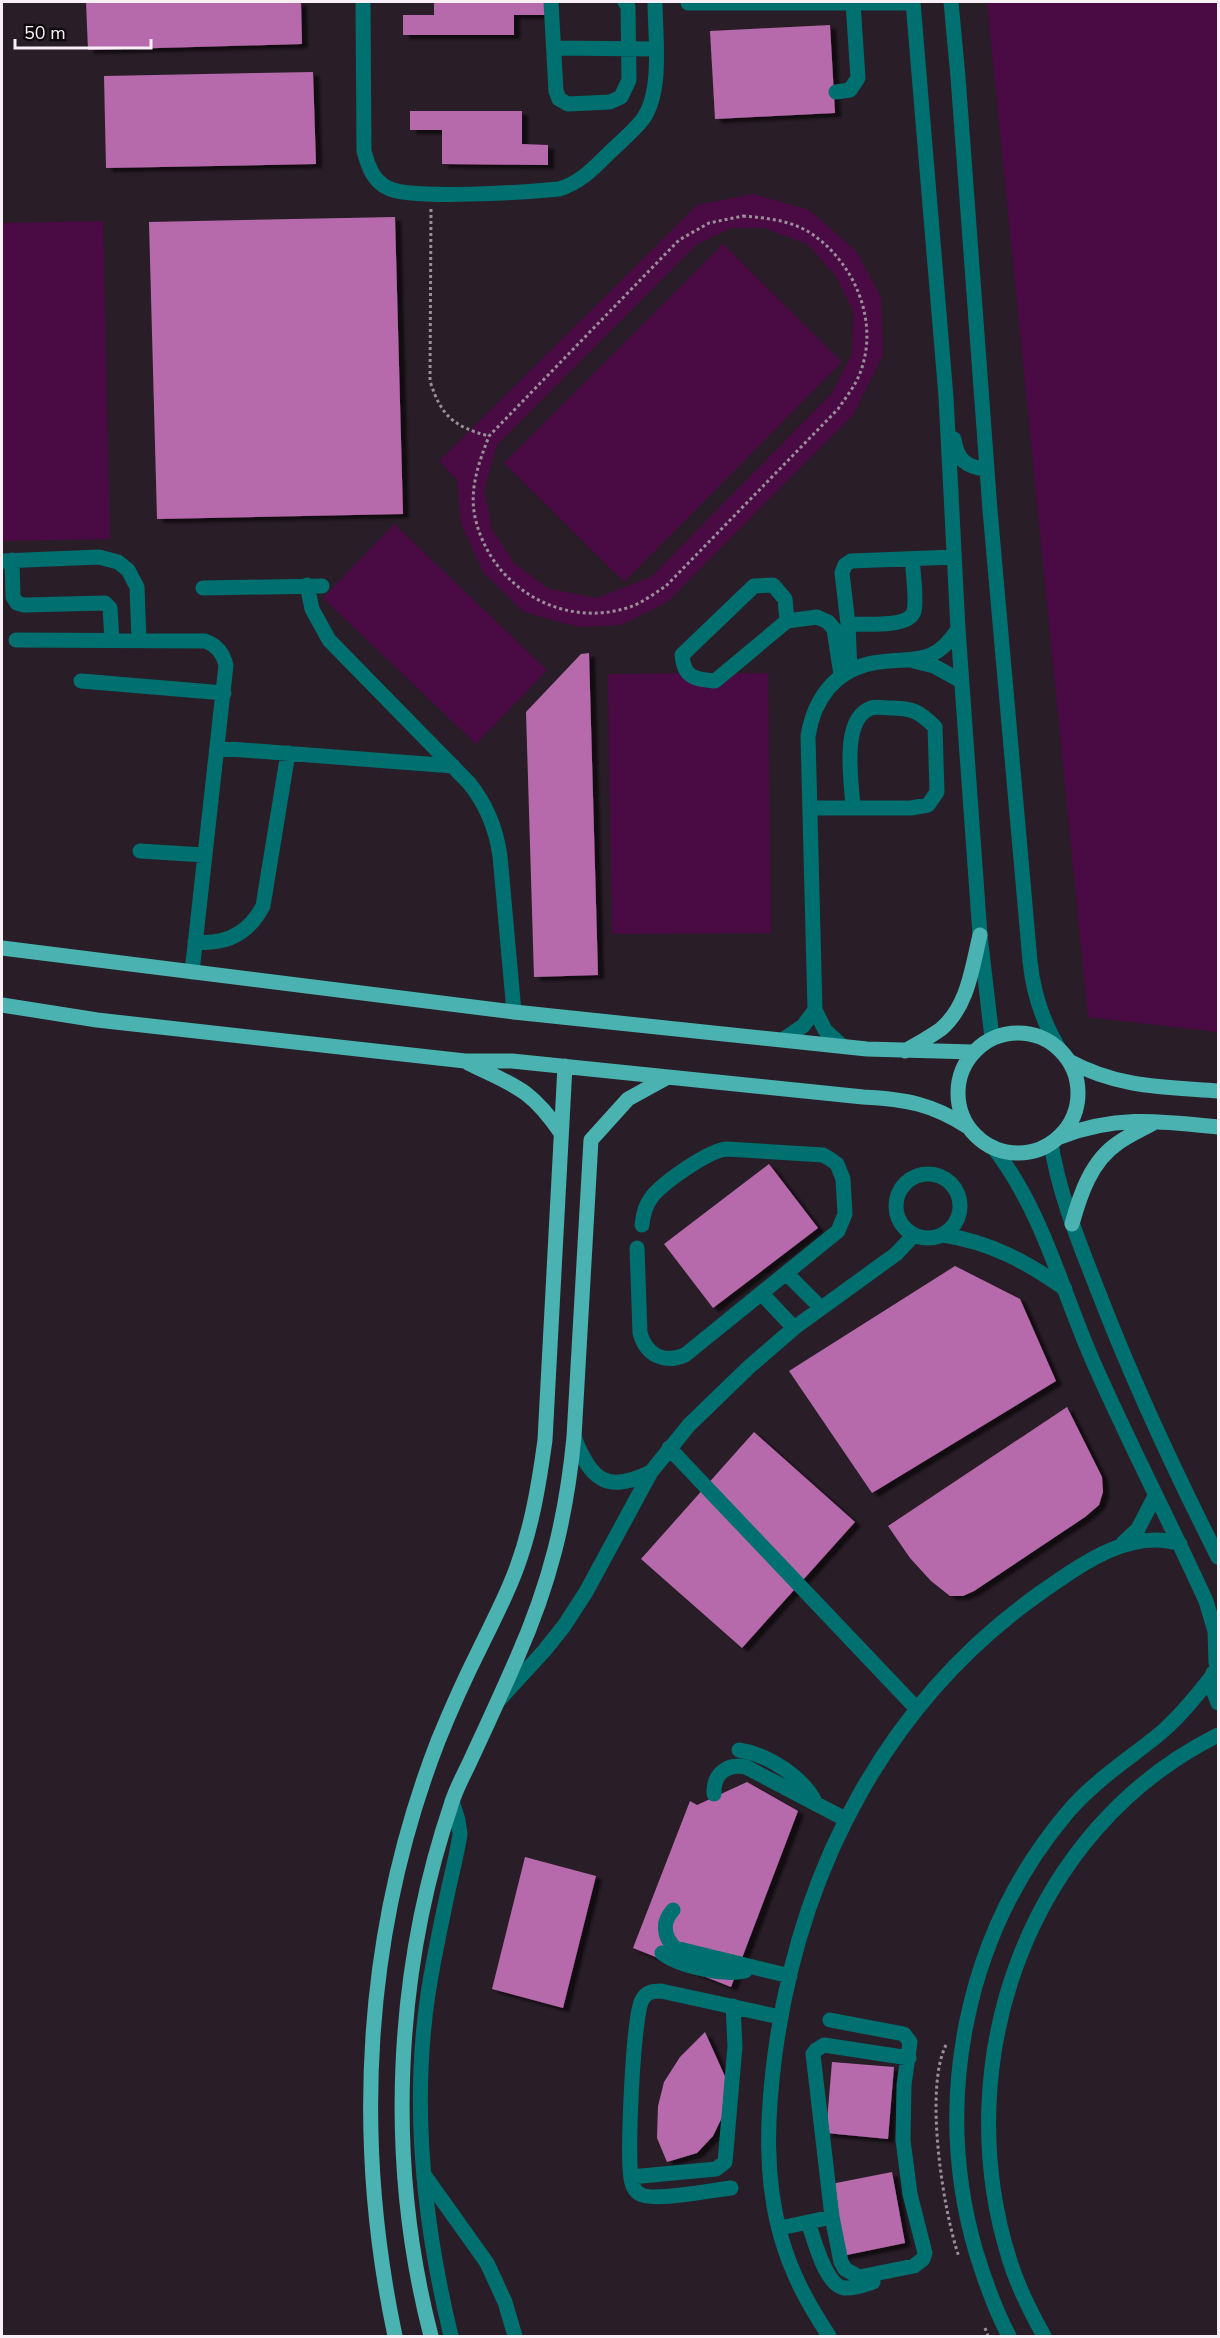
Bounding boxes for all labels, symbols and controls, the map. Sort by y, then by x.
scale bar [15,12,152,50]
text: 50 m [24,21,66,45]

